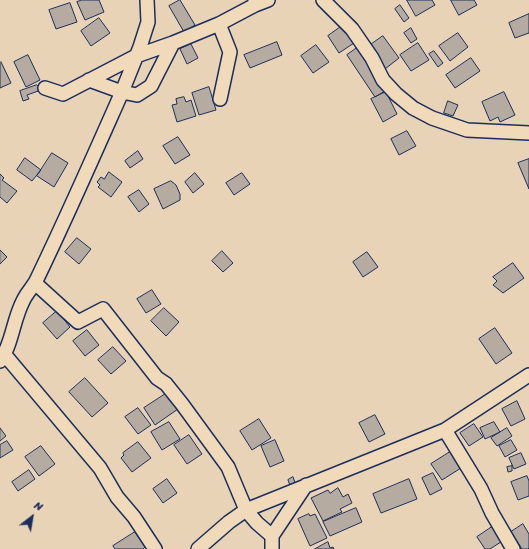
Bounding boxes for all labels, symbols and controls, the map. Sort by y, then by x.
text: N [30,496,47,516]
north arrow [12,497,52,537]

